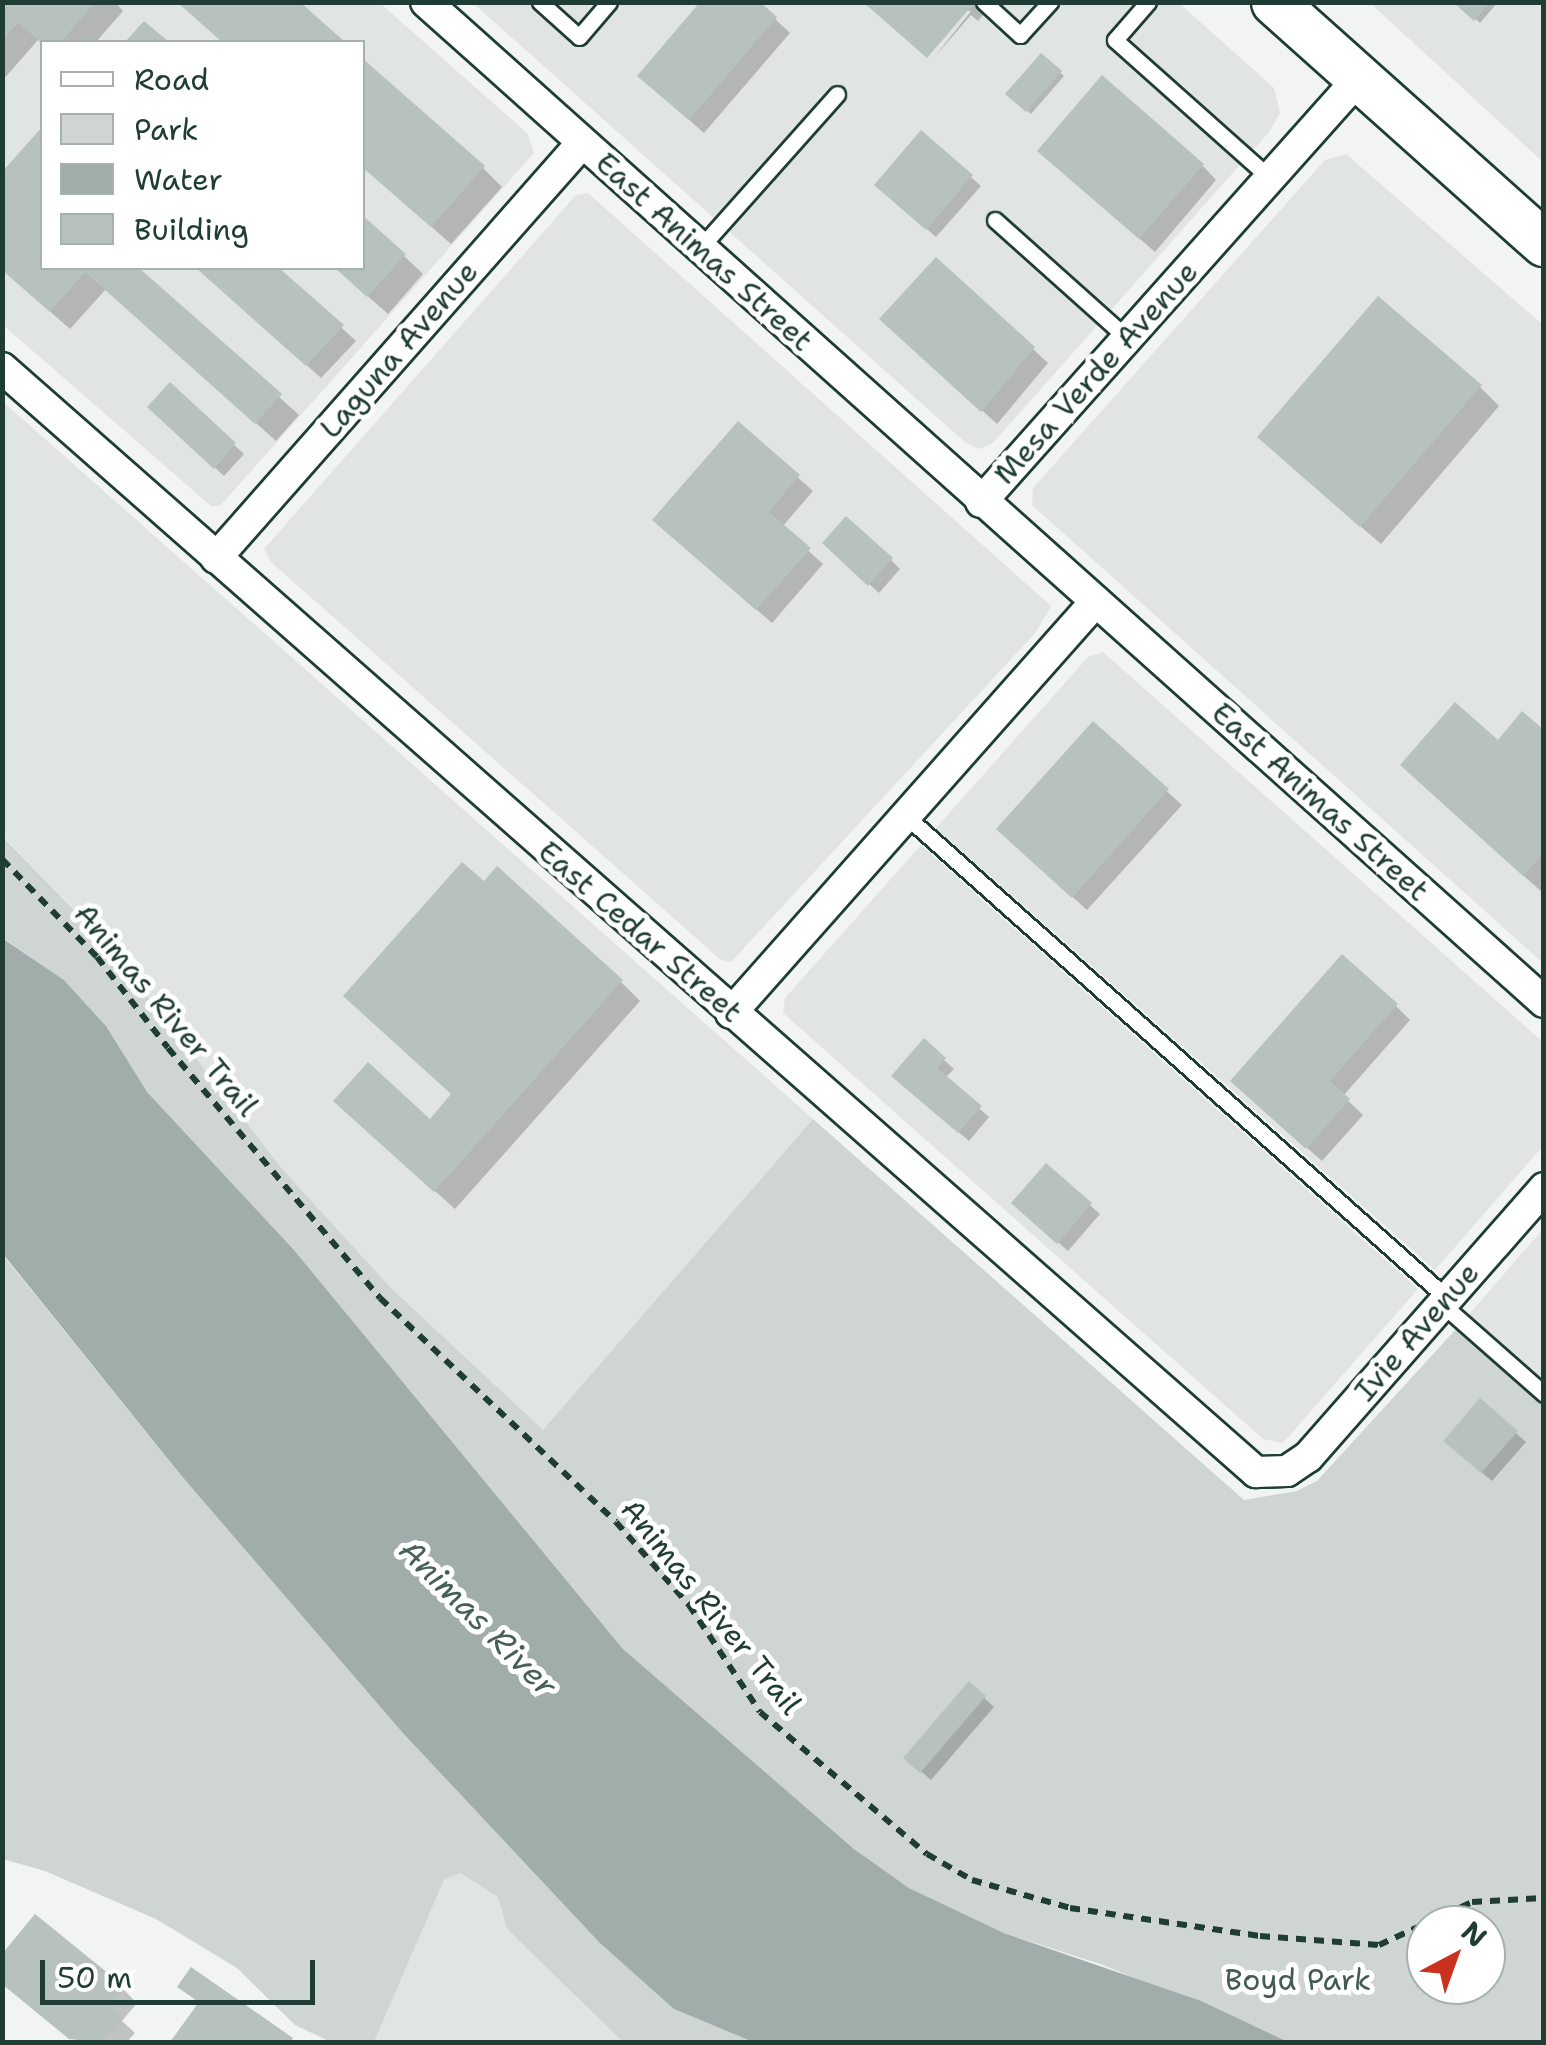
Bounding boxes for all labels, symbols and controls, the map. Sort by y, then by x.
legend [40,40,365,270]
text: Road [134,59,209,100]
text: Park [134,109,198,150]
street label: East Animas Street [588,145,820,359]
text: Water [134,159,223,200]
text: Building [134,209,249,250]
street label: Laguna Avenue [312,254,486,446]
street label: Mesa Verde Avenue [986,254,1206,492]
street label: East Animas Street [1204,695,1436,909]
street label: East Cedar Street [531,834,749,1030]
street label: Animas River Trail [67,896,265,1124]
street label: Ivie Avenue [1347,1255,1487,1409]
street label: Animas River Trail [613,1492,809,1722]
water label: Animas River [391,1531,565,1705]
north arrow [1406,1905,1506,2005]
text: N [1454,1912,1495,1955]
scale bar [45,1940,320,2002]
text: 50 m [57,1957,132,1998]
park label: Boyd Park [1225,1962,1371,1998]

